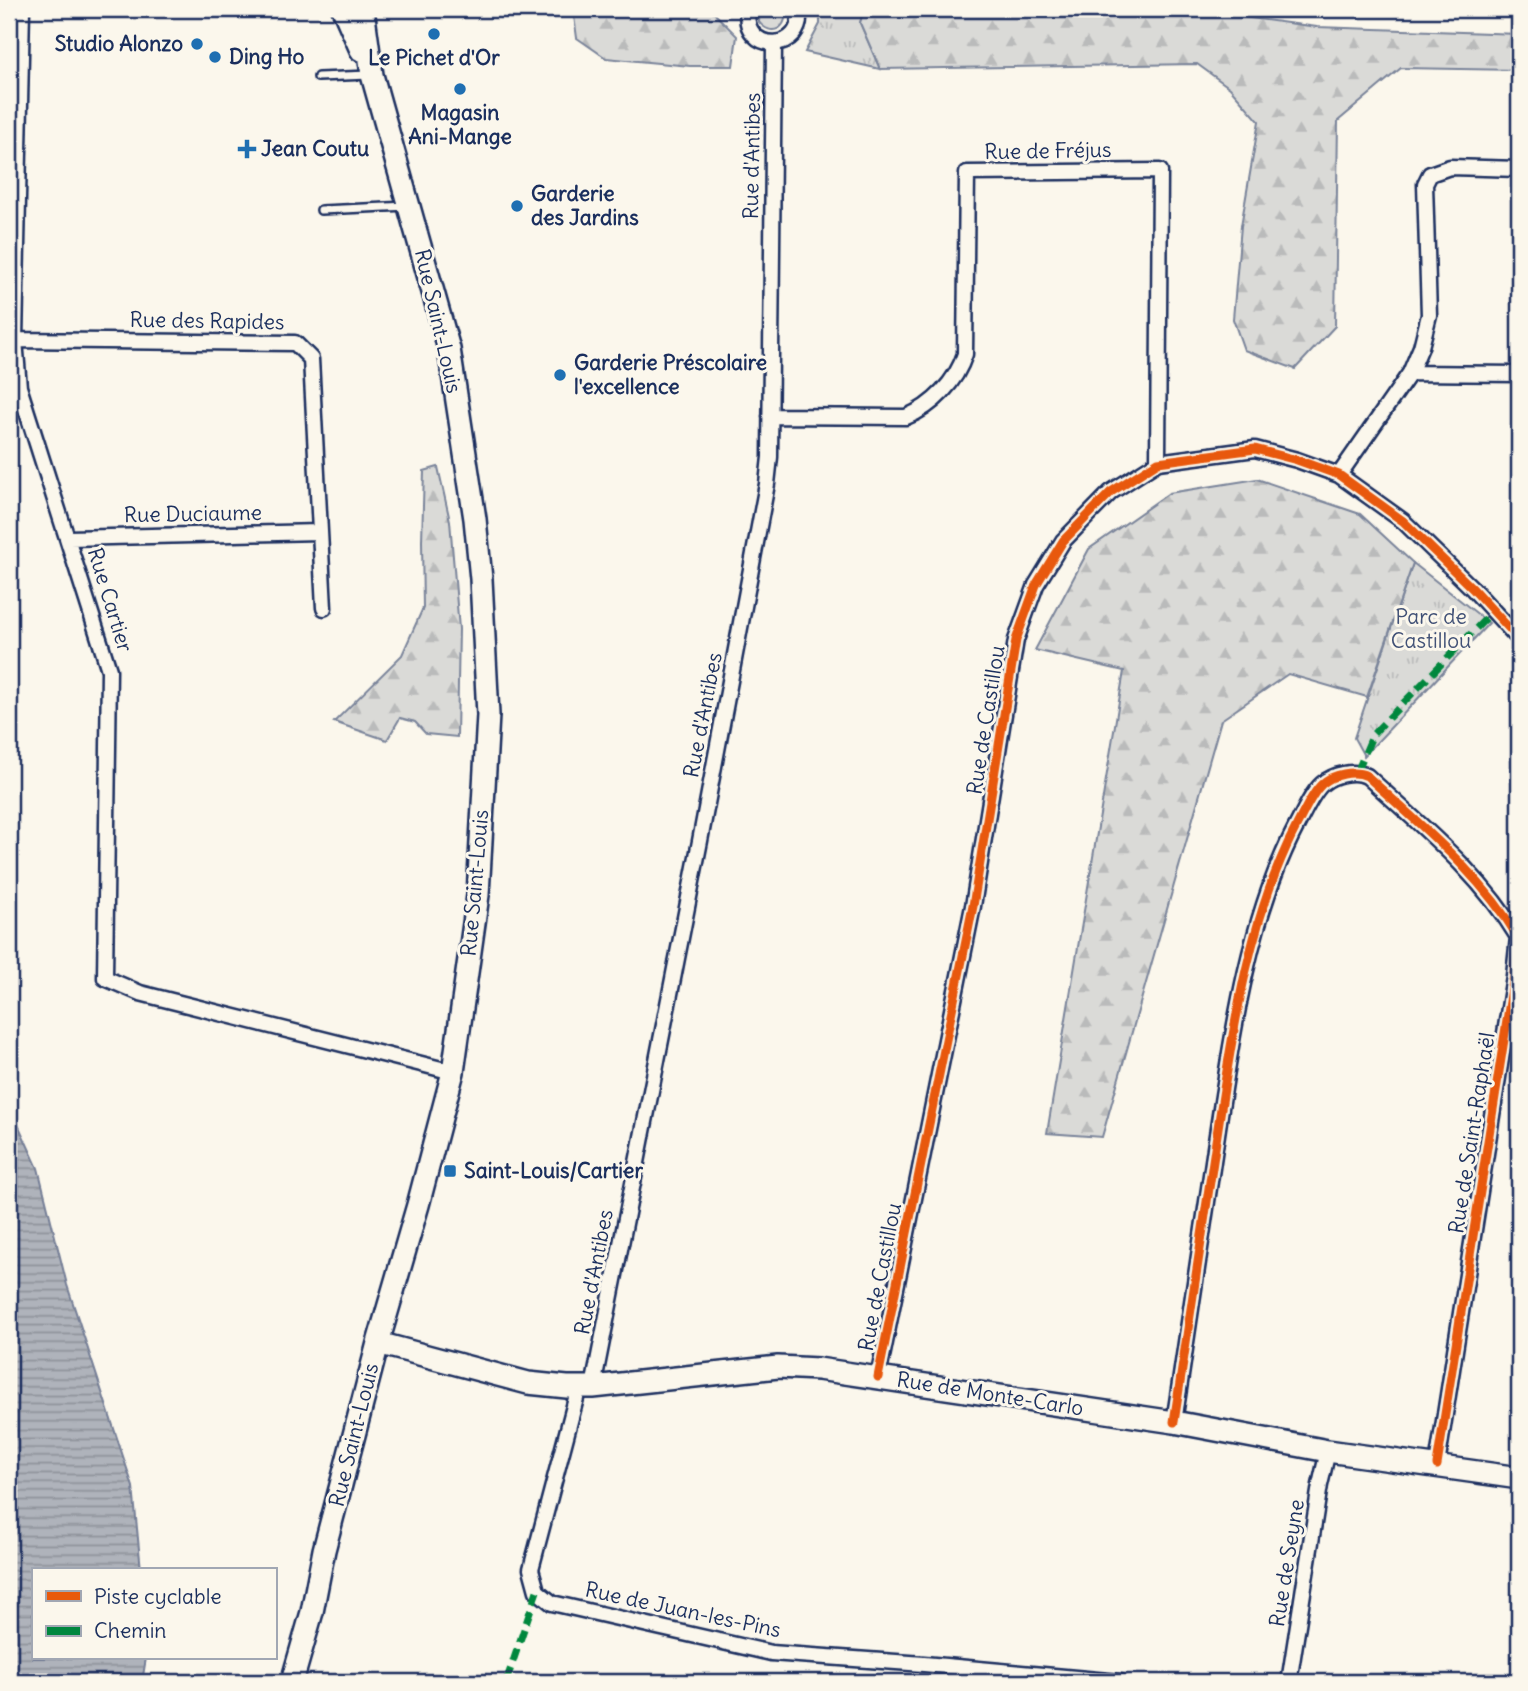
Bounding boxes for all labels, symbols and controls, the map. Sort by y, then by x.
marker: Le Pichet d'Or [426,26,442,42]
place label: Studio Alonzo [55,30,183,57]
marker: Studio Alonzo [189,36,205,52]
place label: Ding Ho [229,43,305,70]
place label: Le Pichet d'Or [368,44,500,71]
marker: Ding Ho [207,49,223,65]
marker: Magasin Ani-Mange [452,81,468,97]
street label: Rue d'Antibes [737,92,766,220]
place label: Magasin Ani-Mange [408,99,512,150]
place label: Jean Coutu [261,135,369,162]
street label: Rue de Fréjus [984,136,1112,165]
marker: Jean Coutu [239,141,255,157]
place label: Garderie des Jardins [531,180,639,231]
marker: Garderie des Jardins [509,198,525,214]
street label: Rue Saint-Louis [409,246,468,396]
street label: Rue des Rapides [129,306,285,335]
place label: Garderie Préscolaire l'excellence [574,349,767,400]
marker: Garderie Préscolaire l'excellence [552,367,568,383]
street label: Rue Duciaume [124,499,262,528]
street label: Rue Cartier [82,544,139,656]
park label: Parc de Castillou [1391,603,1471,654]
street label: Rue de Castillou [960,643,1011,796]
street label: Rue d'Antibes [677,650,728,780]
street label: Rue Saint-Louis [455,808,494,957]
street label: Rue de Saint-Raphaël [1442,1030,1501,1236]
place label: Saint-Louis/Cartier [464,1157,643,1184]
marker: Saint-Louis/Cartier [442,1163,458,1179]
street label: Rue de Castillou [852,1200,907,1353]
street label: Rue d'Antibes [568,1207,619,1337]
street label: Rue Saint-Louis [323,1360,384,1510]
street label: Rue de Monte-Carlo [895,1365,1085,1422]
street label: Rue de Seyne [1263,1497,1310,1629]
legend [32,1568,276,1660]
street label: Rue de Juan-les-Pins [583,1576,783,1643]
text: Piste cyclable [94,1583,222,1610]
text: Chemin [94,1617,167,1644]

